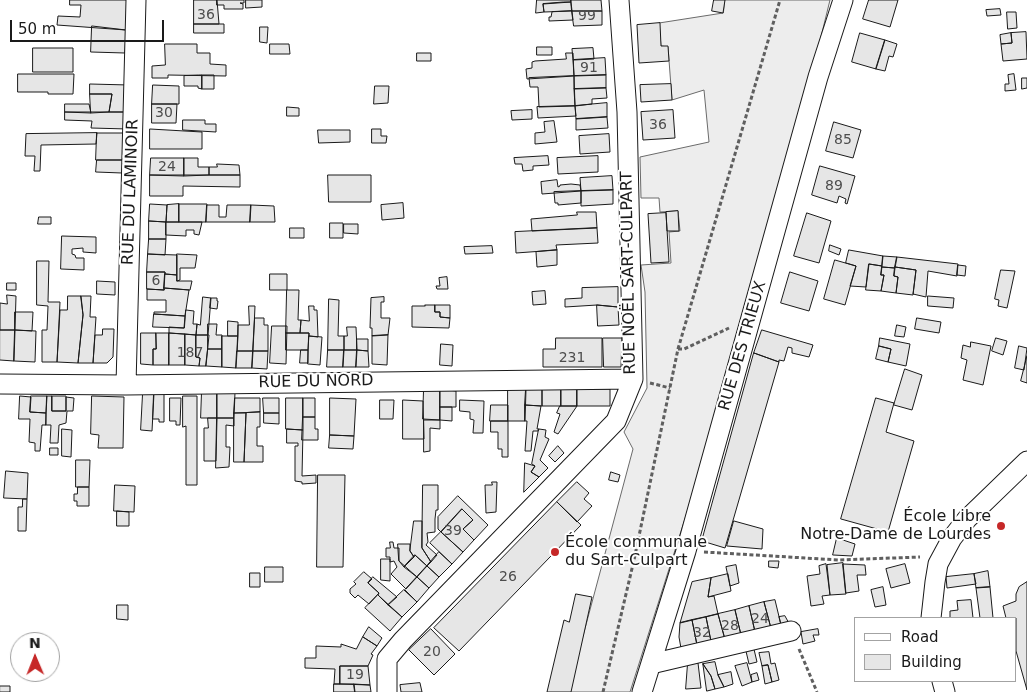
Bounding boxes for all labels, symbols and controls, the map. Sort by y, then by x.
house number: 36 [197,7,215,23]
house number: 99 [578,8,596,24]
scale bar [12,10,166,42]
text: 50 m [18,20,56,38]
house number: 91 [580,60,598,76]
house number: 30 [155,105,173,121]
house number: 36 [649,117,667,133]
street label: RUE DU LAMINOIR [119,119,143,265]
house number: 85 [834,132,852,148]
house number: 24 [158,159,176,175]
street label: RUE NOËL SART-CULPART [618,171,640,375]
house number: 89 [825,178,843,194]
house number: 6 [152,273,160,289]
street label: RUE DES TRIEUX [715,279,771,413]
house number: 187 [177,345,203,361]
house number: 231 [559,350,585,366]
street label: RUE DU NORD [258,371,374,393]
place label: École Libre Notre-Dame de Lourdes [800,507,991,545]
marker: École Libre Notre-Dame de Lourdes [995,520,1007,532]
house number: 39 [444,523,462,539]
place label: École communale du Sart-Culpart [565,533,707,571]
marker: École communale du Sart-Culpart [549,546,561,558]
house number: 26 [499,569,517,585]
house number: 24 [751,611,769,627]
legend [854,617,1017,682]
house number: 28 [721,618,739,634]
house number: 32 [693,625,711,641]
text: Road [901,628,939,646]
north arrow [10,632,60,682]
text: N [29,635,41,651]
house number: 20 [423,644,441,660]
text: Building [901,653,962,671]
house number: 19 [346,667,364,683]

